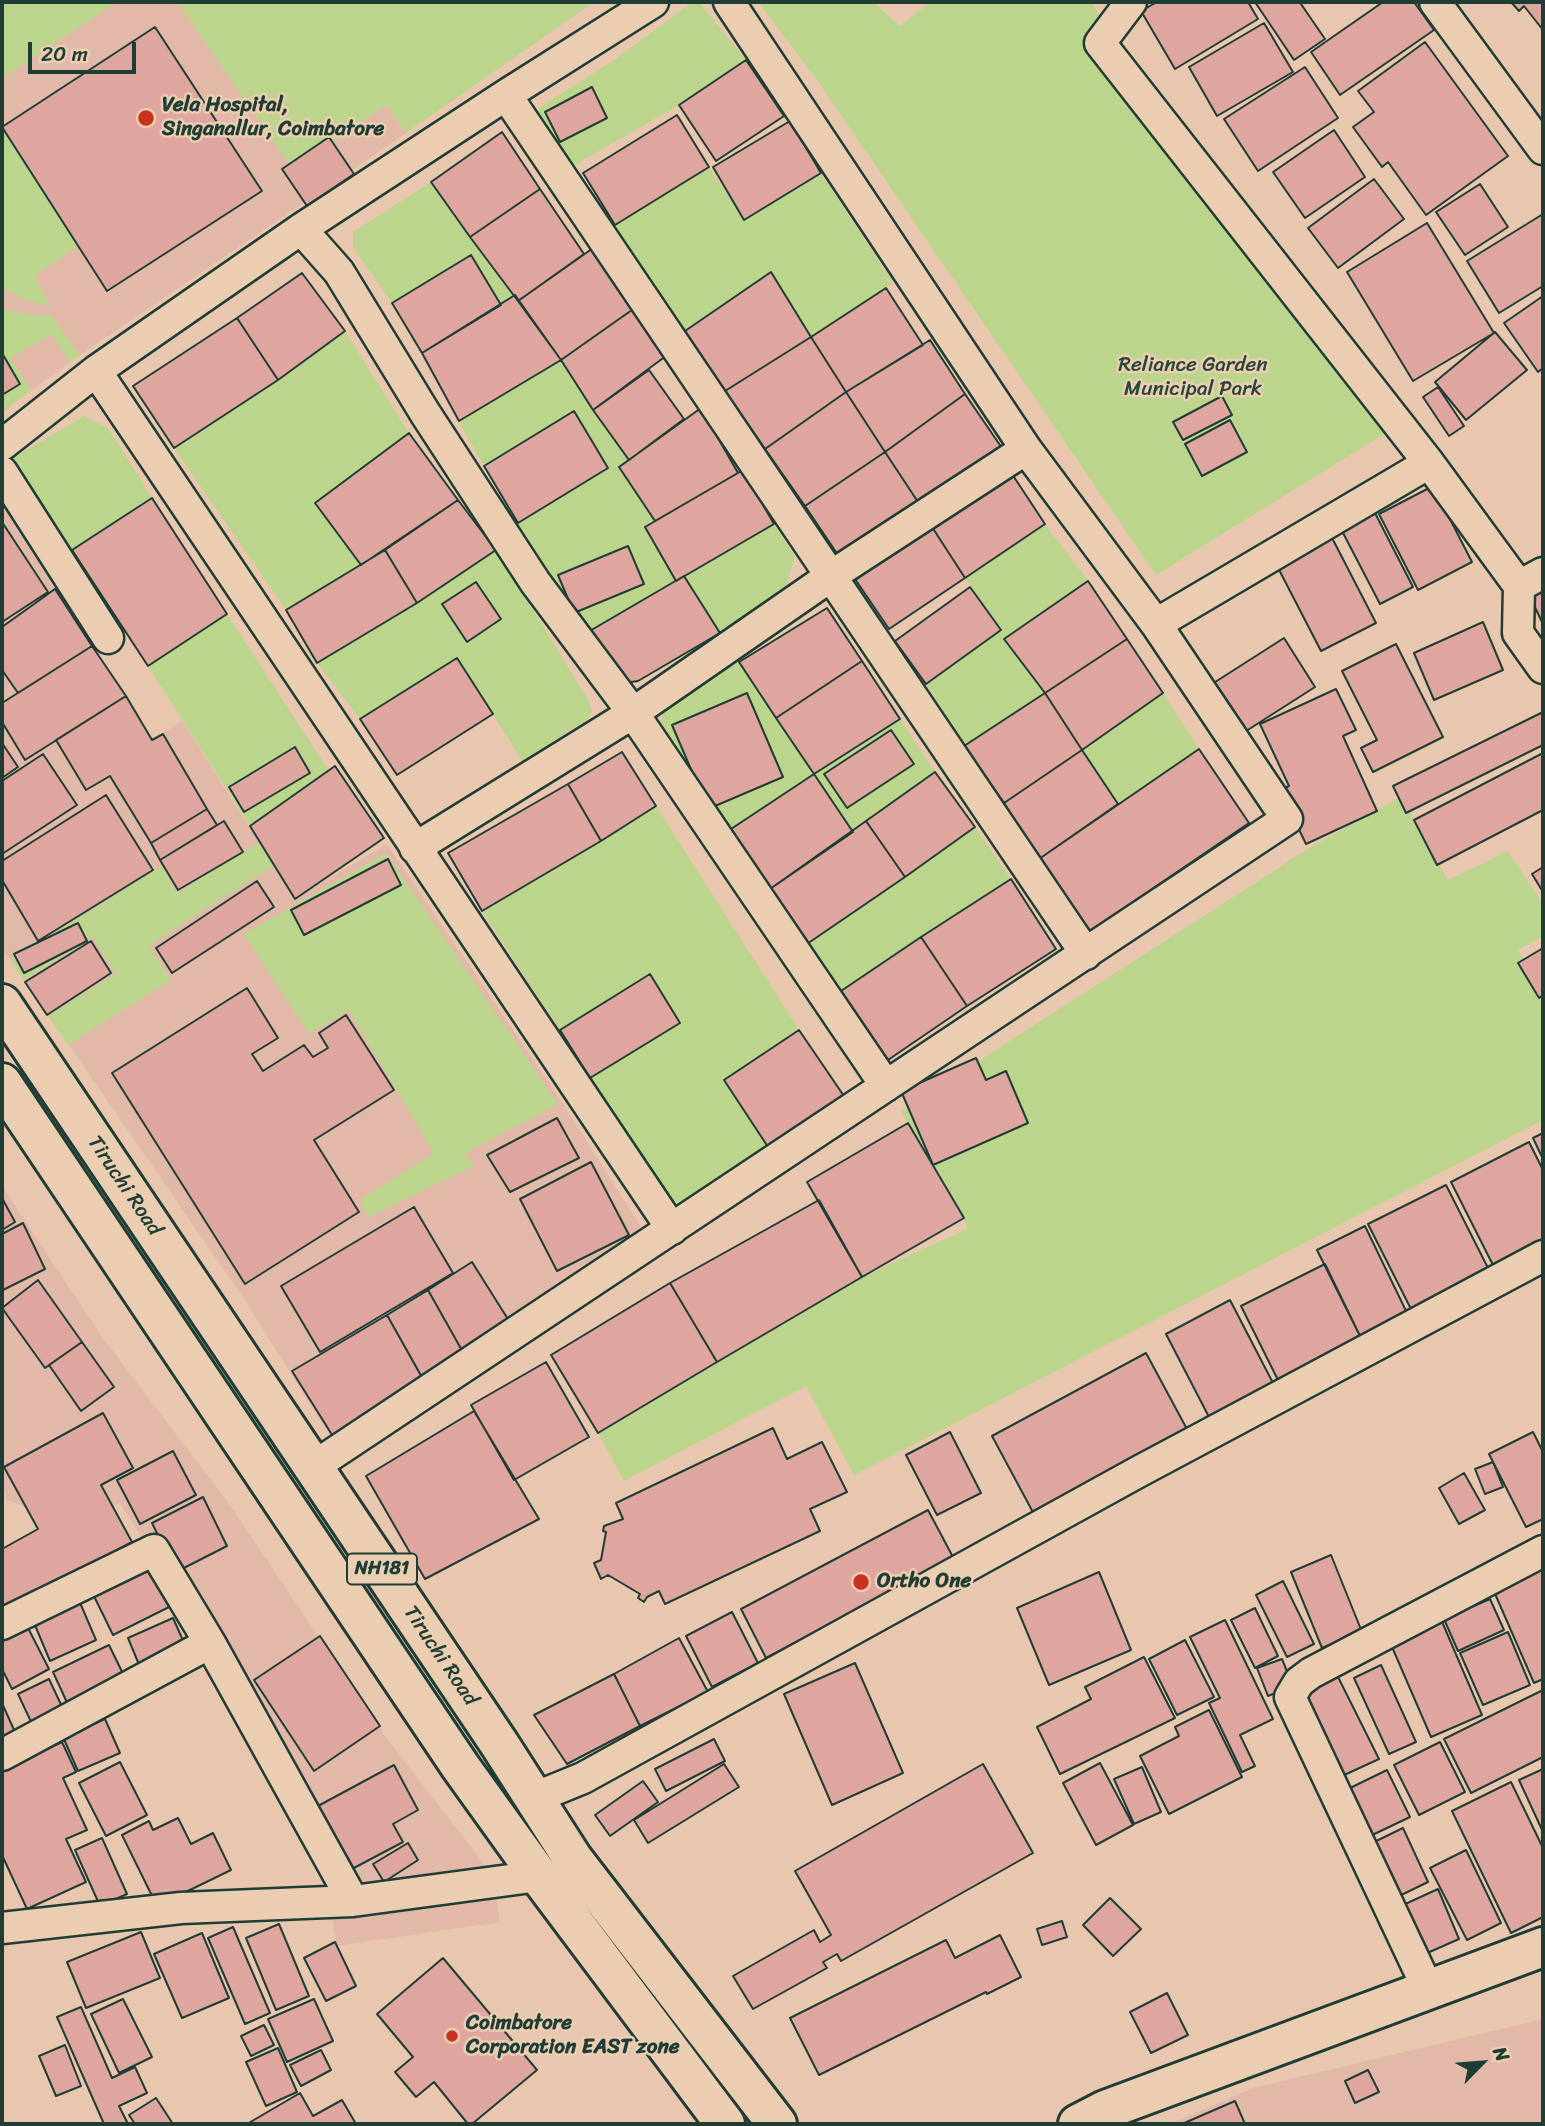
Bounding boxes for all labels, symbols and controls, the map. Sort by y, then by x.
scale bar [32,28,140,72]
text: 20 m [41,35,88,73]
place label: Vela Hospital, Singanallur, Coimbatore [162,93,384,143]
marker: Vela Hospital, Singanallur, Coimbatore [136,108,156,128]
park label: Reliance Garden Municipal Park [1118,353,1268,403]
street label: Tiruchi Road [81,1131,167,1241]
road number: NH181 [347,1554,417,1584]
place label: Ortho One [877,1569,971,1595]
marker: Ortho One [851,1572,871,1592]
street label: Tiruchi Road [397,1601,483,1711]
place label: Coimbatore Corporation EAST zone [466,2011,680,2061]
marker: Coimbatore Corporation EAST zone [444,2028,460,2044]
north arrow [1447,2028,1517,2098]
text: N [1484,2041,1519,2067]

